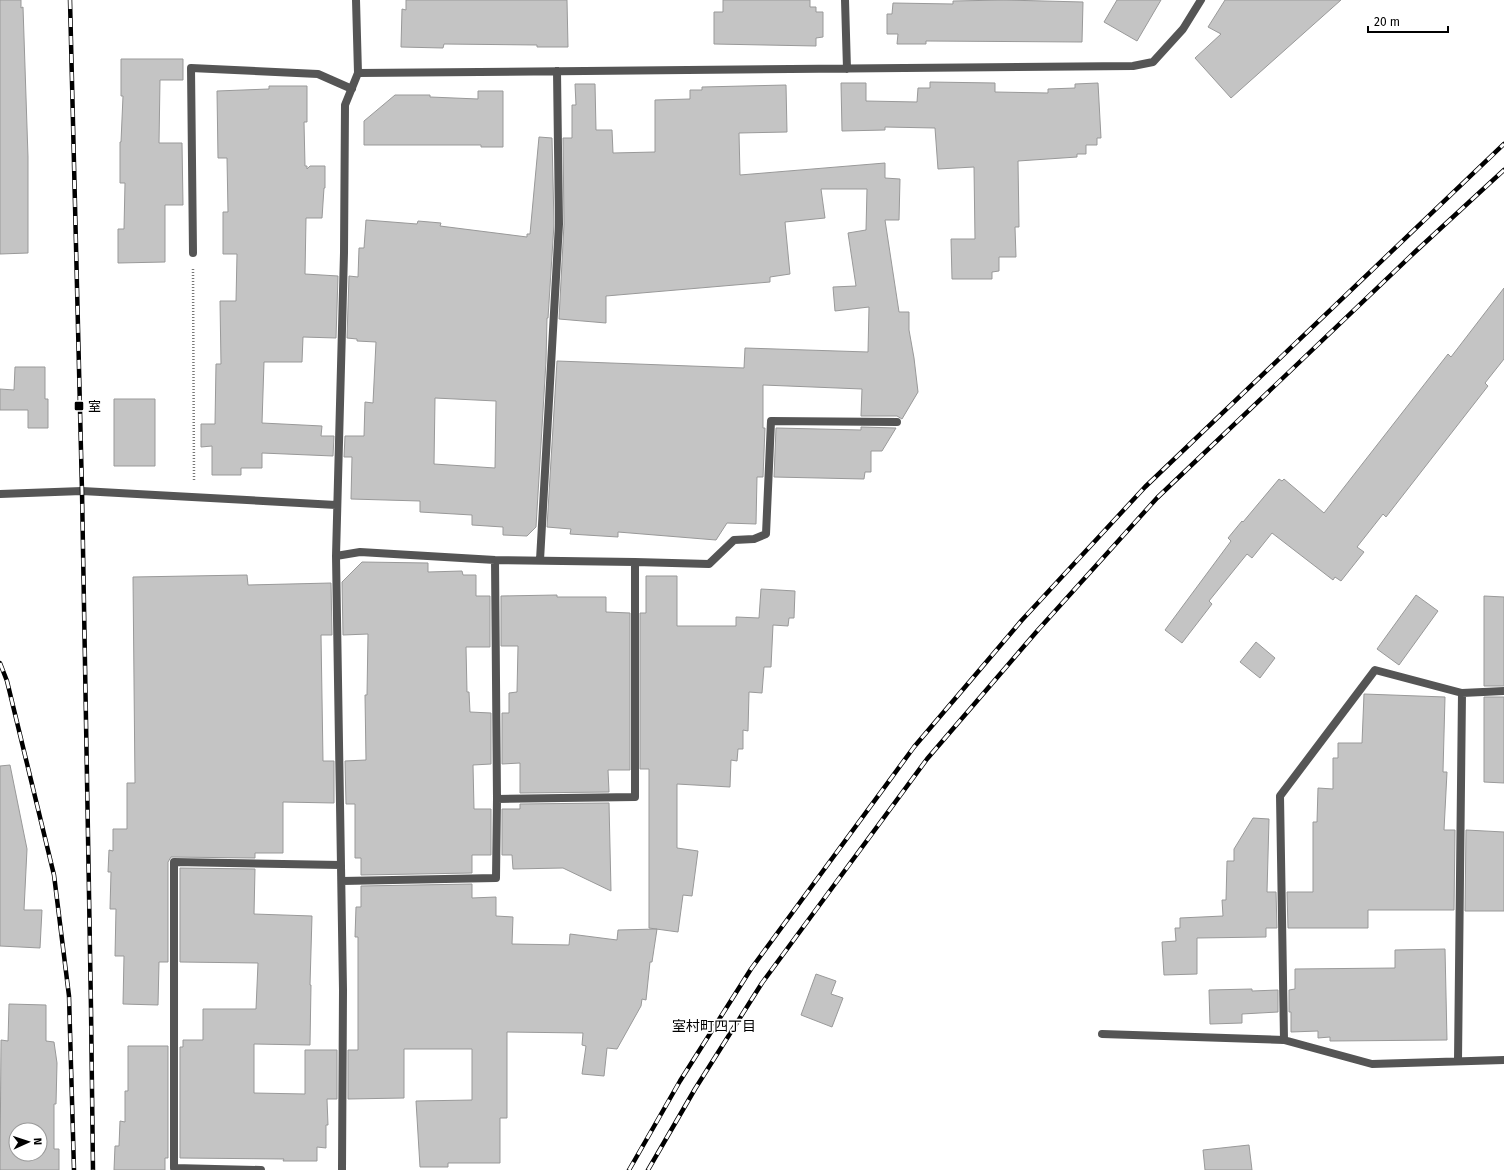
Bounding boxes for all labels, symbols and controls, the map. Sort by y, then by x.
scale bar [1368,8,1448,34]
text: 20 m [1374,15,1400,29]
place label: 室 [88,399,101,414]
marker: 室 [73,400,85,412]
district label: 室村町四丁目 [672,1018,756,1035]
north arrow [8,1122,48,1162]
text: N [31,1138,44,1145]

